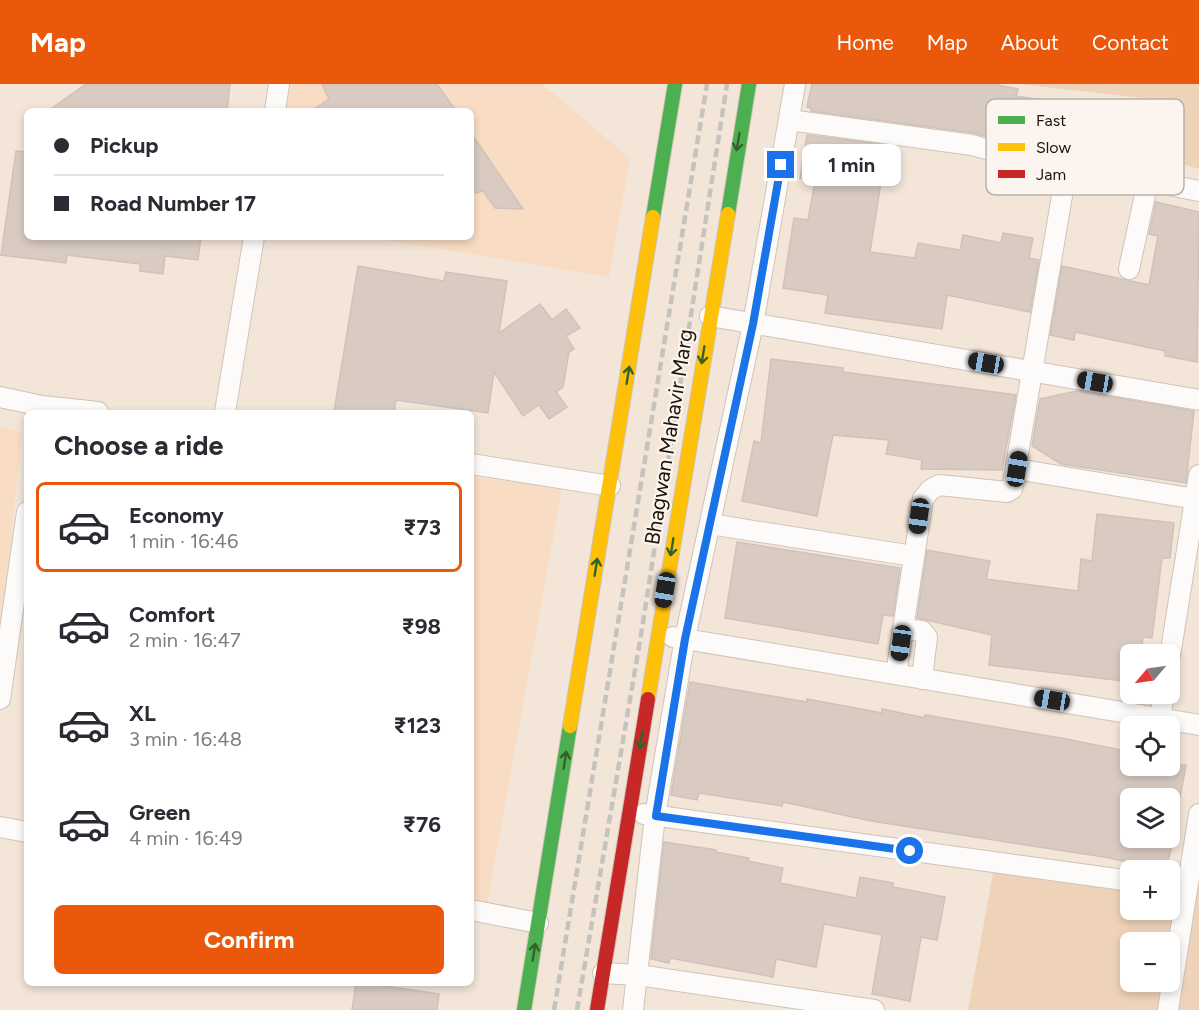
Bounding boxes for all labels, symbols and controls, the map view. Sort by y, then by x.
text: Map [30,25,86,59]
text: Home [837,30,894,55]
text: Map [927,30,968,55]
text: About [1001,30,1059,55]
text: Contact [1092,30,1169,55]
legend [986,99,1184,195]
text: Fast [1036,111,1066,130]
one-way arrow [732,131,743,151]
text: Pickup [90,132,159,159]
text: Slow [1036,138,1071,157]
callout: 1 min [802,144,901,186]
route end [767,151,794,178]
text: 1 min [828,153,875,177]
text: Jam [1036,165,1066,184]
text: Road Number 17 [90,190,256,217]
street label: Bhagwan Mahavir Marg [639,327,698,547]
one-way arrow [698,344,709,364]
car [967,351,1005,375]
one-way arrow [623,366,634,385]
car [1076,370,1114,394]
text: Choose a ride [54,429,223,462]
car [1005,450,1029,488]
car [908,497,930,535]
icon: car [57,500,111,554]
text: Economy [129,502,224,529]
text: ₹73 [403,514,441,541]
text: 1 min · 16:46 [129,529,238,553]
one-way arrow [666,537,677,557]
one-way arrow [591,558,602,578]
car [653,571,677,609]
icon: car [57,599,111,653]
text: Comfort [129,601,215,628]
text: ₹98 [402,613,441,640]
car [890,624,912,662]
text: 2 min · 16:47 [129,628,241,652]
north arrow [1120,644,1180,704]
map controls [1120,644,1180,992]
car [1033,688,1071,712]
icon: car [57,698,111,752]
text: XL [129,700,156,727]
text: ₹123 [394,712,441,739]
button: locate [1120,716,1180,776]
text: 3 min · 16:48 [129,727,242,751]
one-way arrow [635,729,646,749]
one-way arrow [560,750,571,770]
button: layers [1120,788,1180,848]
icon: car [57,797,111,851]
text: Green [129,799,191,826]
text: ₹76 [403,811,441,838]
text: 4 min · 16:49 [129,826,243,850]
route start [896,837,923,864]
button: + [1120,860,1180,920]
button: Confirm [54,905,444,974]
button: − [1120,932,1180,992]
one-way arrow [528,943,539,963]

